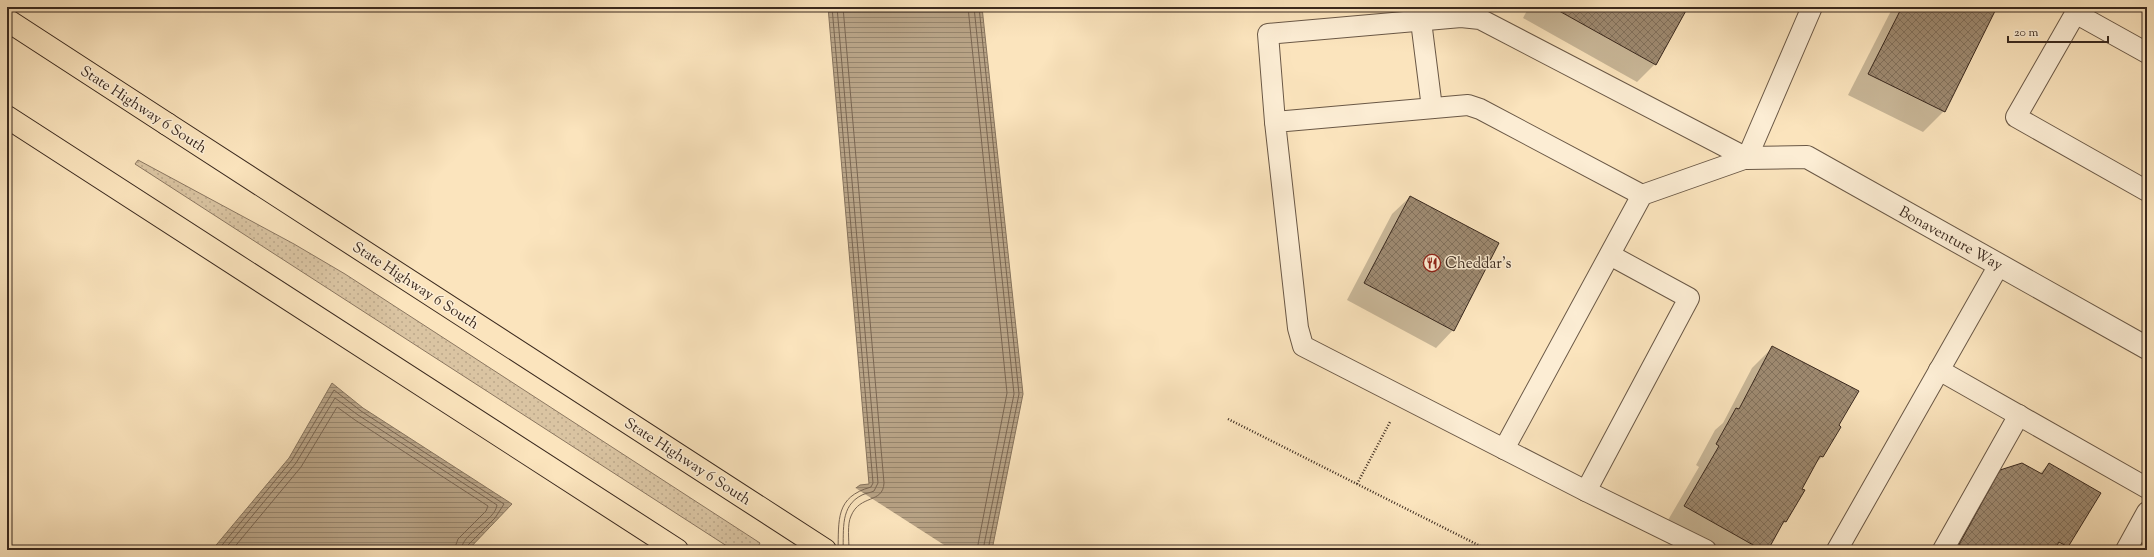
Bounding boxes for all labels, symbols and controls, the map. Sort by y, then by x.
scale bar [2008,18,2108,44]
text: 20 m [2014,24,2039,42]
street label: State Highway 6 South [76,61,211,159]
street label: Bonaventure Way [1895,202,2006,277]
street label: State Highway 6 South [348,237,483,335]
restaurant icon: Cheddar's [1422,253,1442,273]
place label: Cheddar's [1445,254,1511,275]
street label: State Highway 6 South [620,413,755,511]

